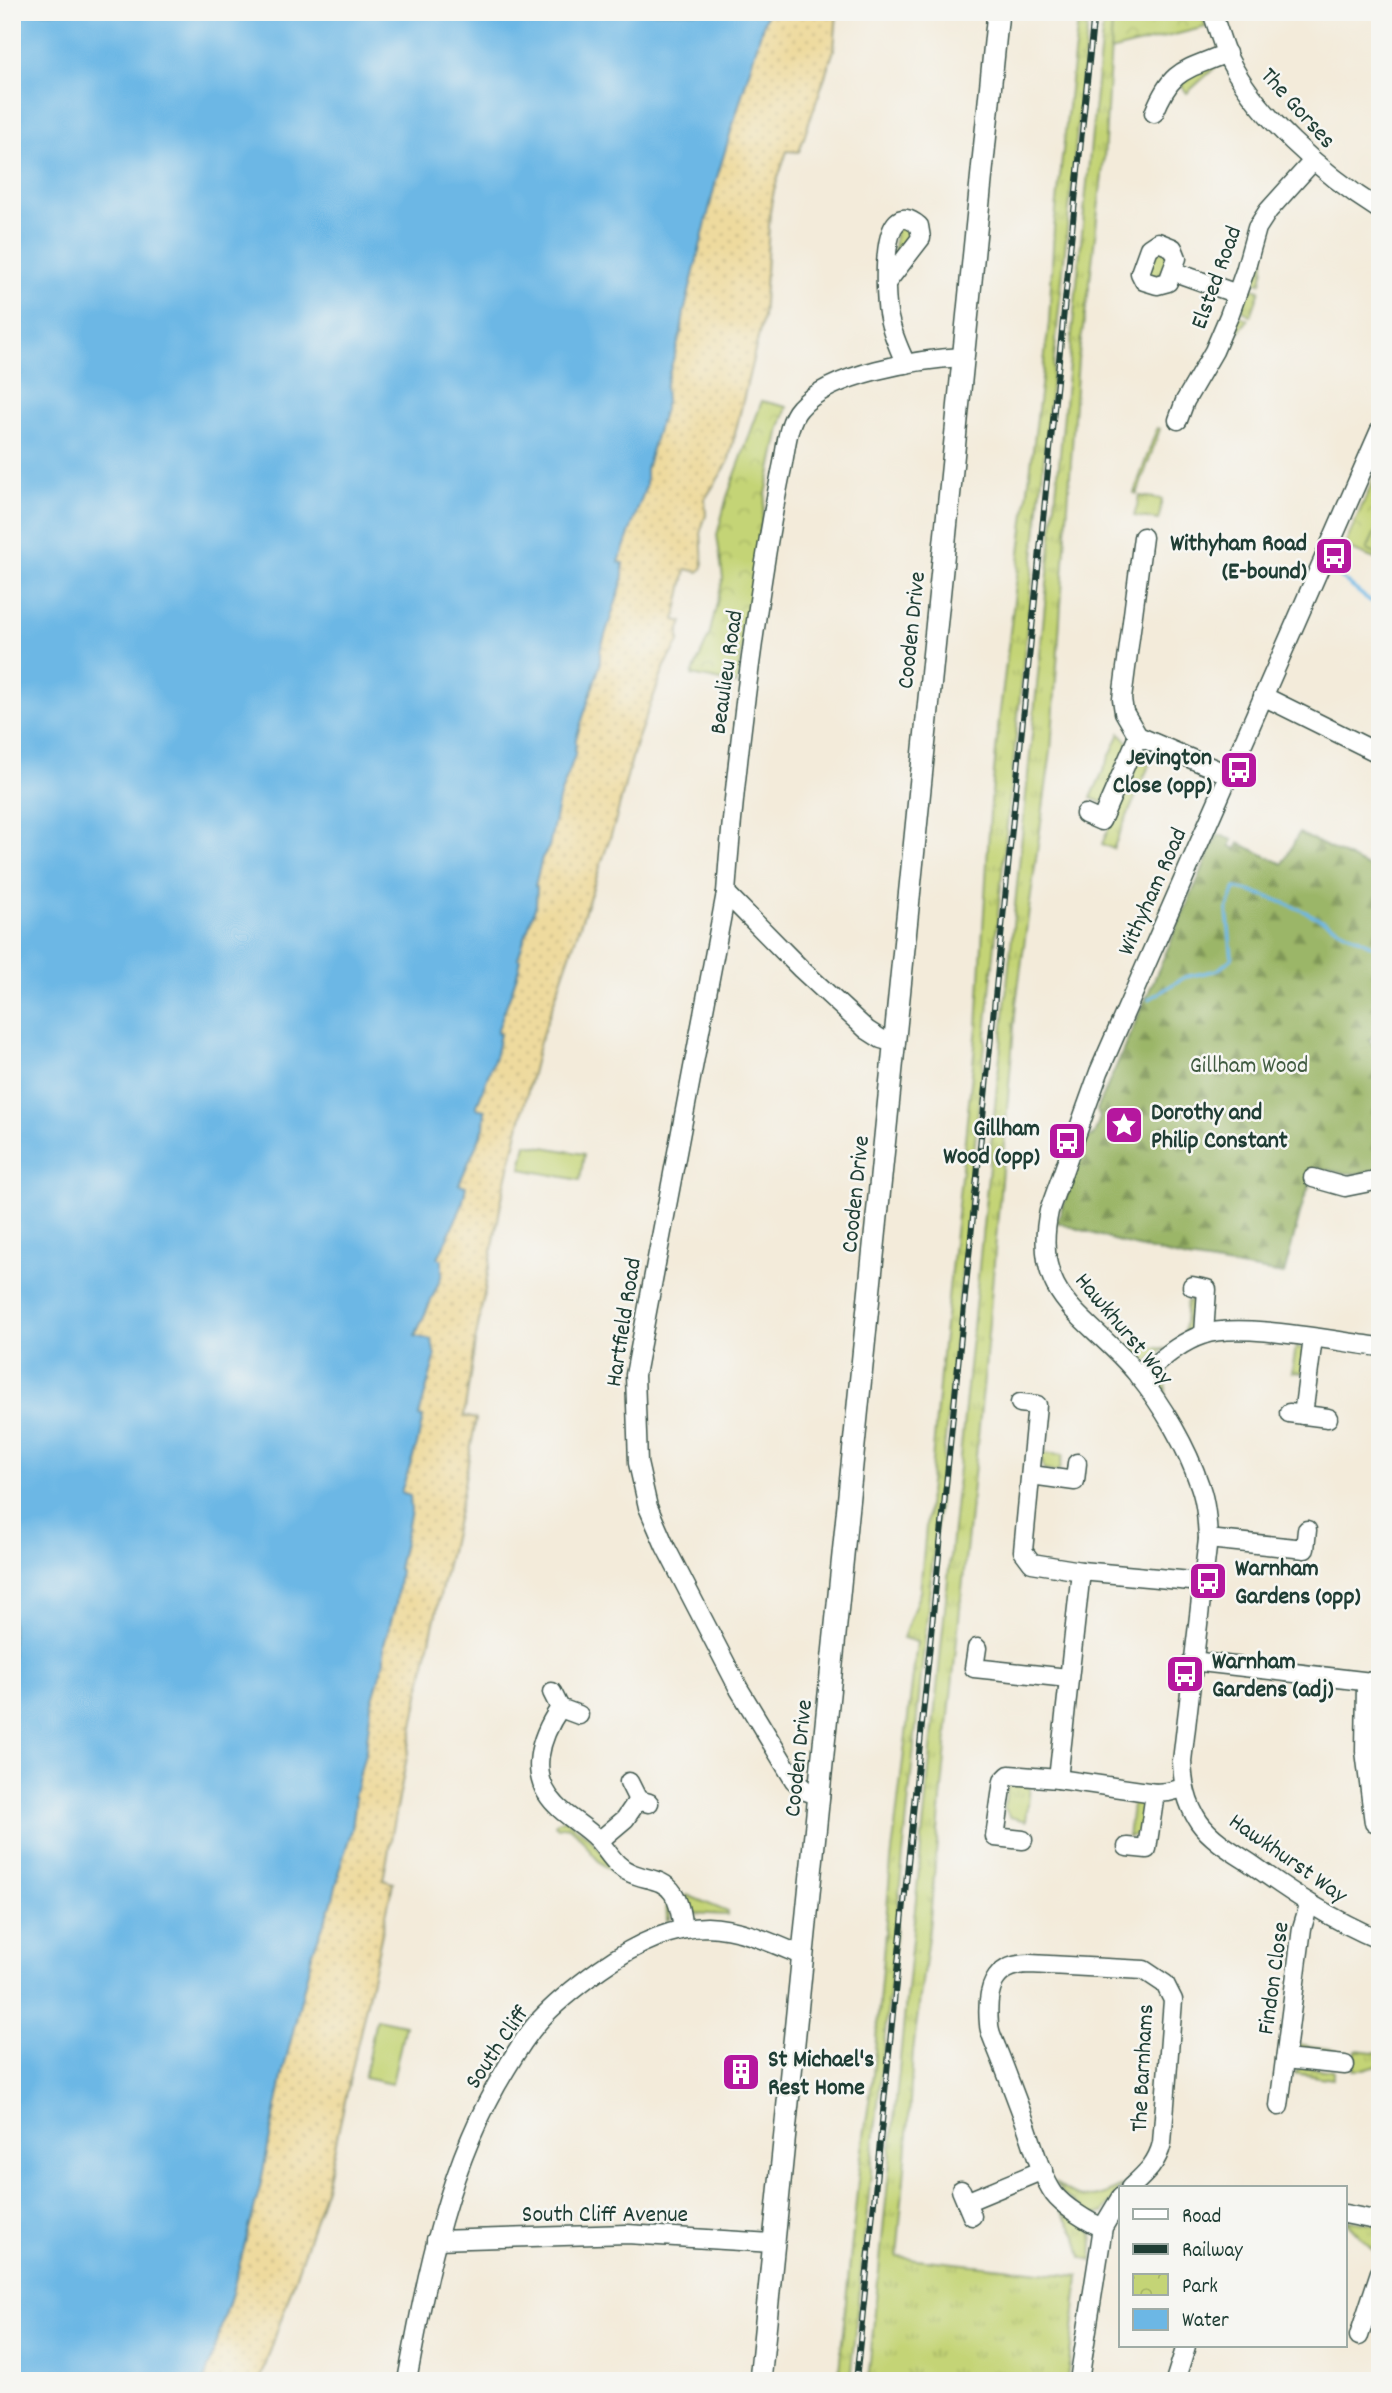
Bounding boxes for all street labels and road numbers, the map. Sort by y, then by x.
street label: The Gorses [1251,61,1343,157]
street label: Elsted Road [1183,222,1252,334]
street label: Cooden Drive [890,570,936,691]
street label: Beaulieu Road [702,608,753,737]
street label: Withyham Road [1110,823,1197,962]
street label: Cooden Drive [834,1134,880,1255]
street label: Hartfield Road [598,1255,652,1389]
street label: Hawkhurst Way [1065,1266,1181,1395]
street label: Cooden Drive [777,1698,823,1819]
street label: Hawkhurst Way [1221,1806,1355,1914]
street label: Findon Close [1250,1920,1300,2037]
street label: South Cliff [458,1999,539,2097]
street label: The Barnhams [1124,2003,1164,2133]
street label: South Cliff Avenue [522,2199,688,2233]

